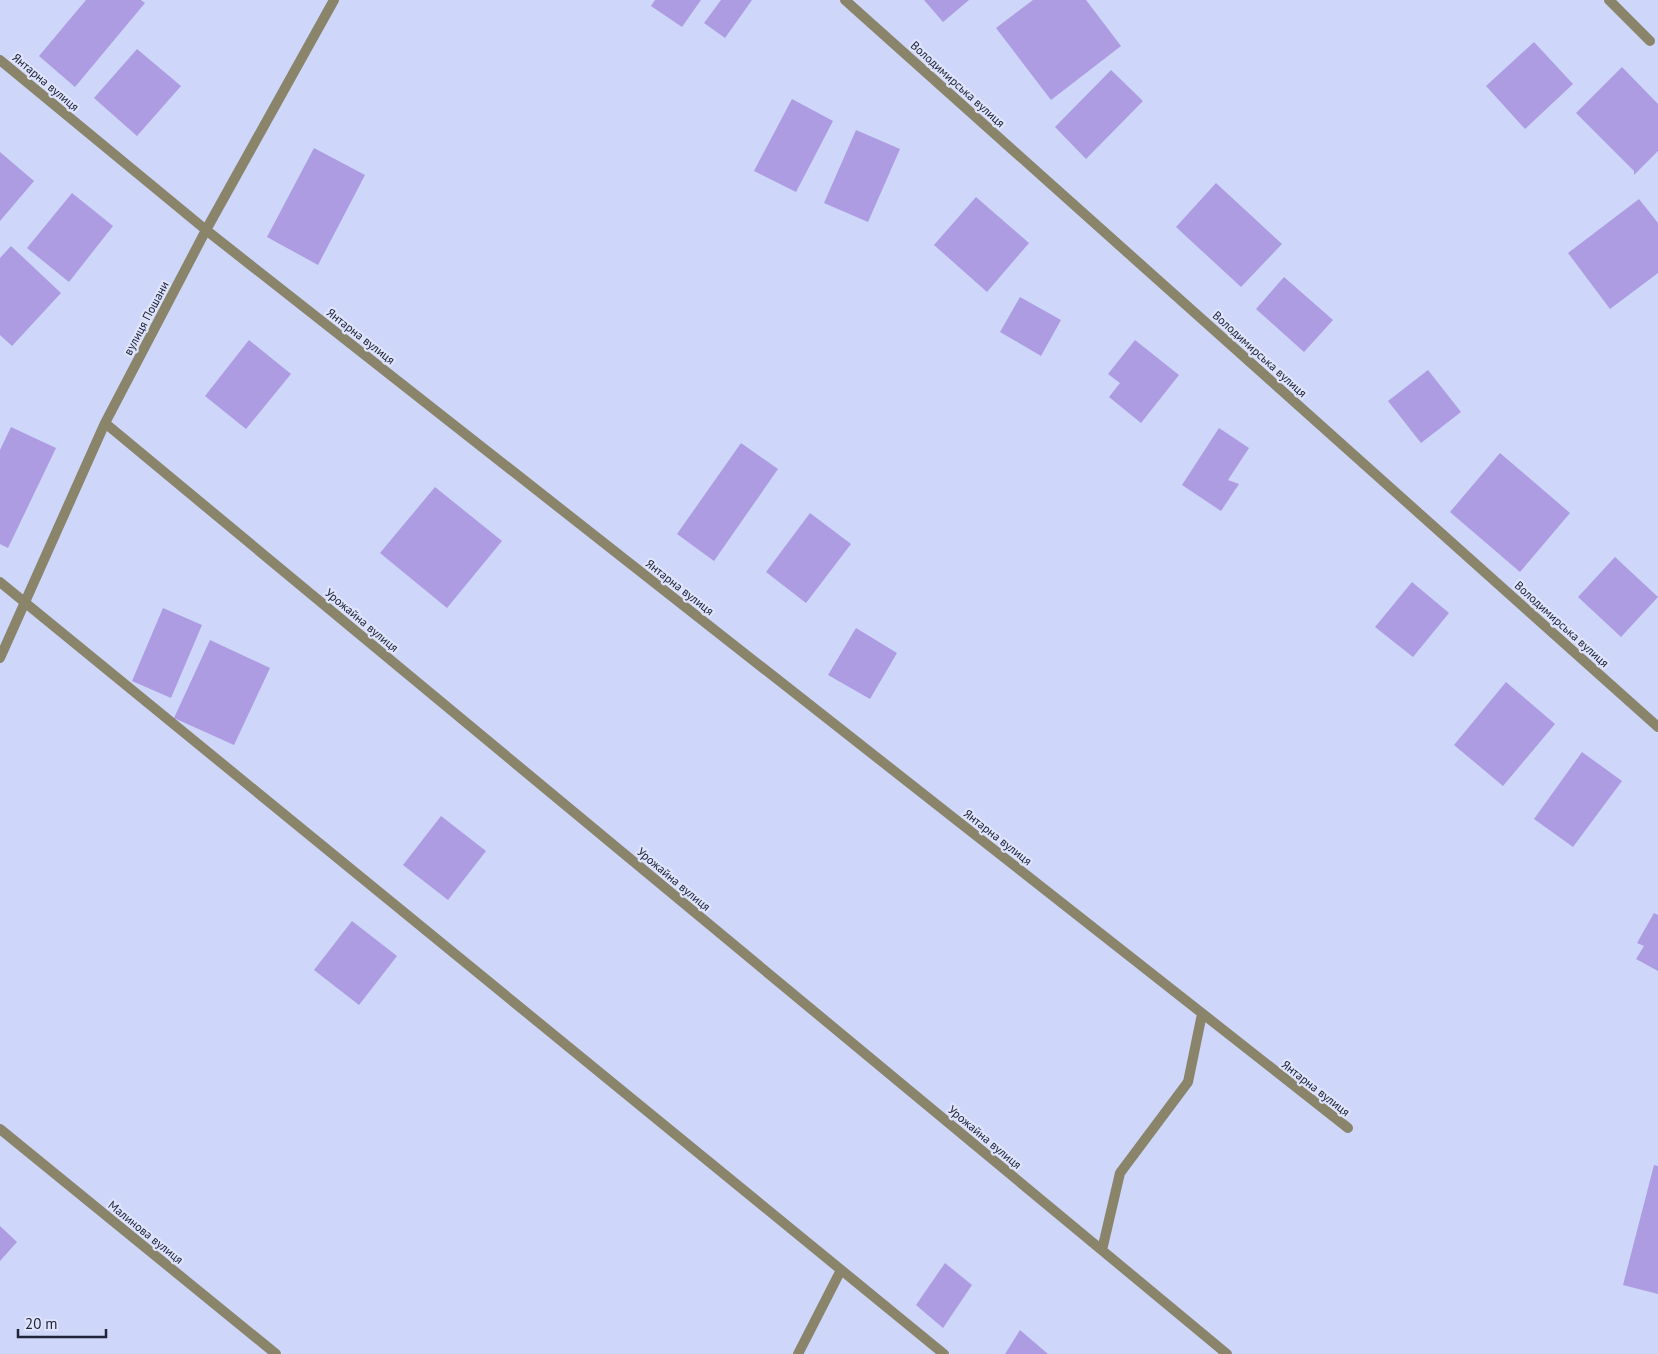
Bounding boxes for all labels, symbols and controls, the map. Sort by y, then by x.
street label: Володимирська вулиця [908,38,1008,130]
street label: Янтарна вулиця [10,50,82,114]
street label: вулиця Пошани [120,278,172,358]
street label: Янтарна вулиця [324,305,398,367]
street label: Володимирська вулиця [1210,308,1310,400]
street label: Янтарна вулиця [643,556,717,618]
street label: Володимирська вулиця [1512,578,1612,670]
street label: Урожайна вулиця [322,585,402,655]
street label: Янтарна вулиця [961,806,1035,868]
street label: Урожайна вулиця [634,844,714,914]
street label: Янтарна вулиця [1279,1057,1353,1119]
street label: Урожайна вулиця [945,1102,1025,1172]
street label: Малинова вулиця [105,1197,187,1267]
scale bar [18,1306,105,1338]
text: 20 m [25,1314,58,1333]

